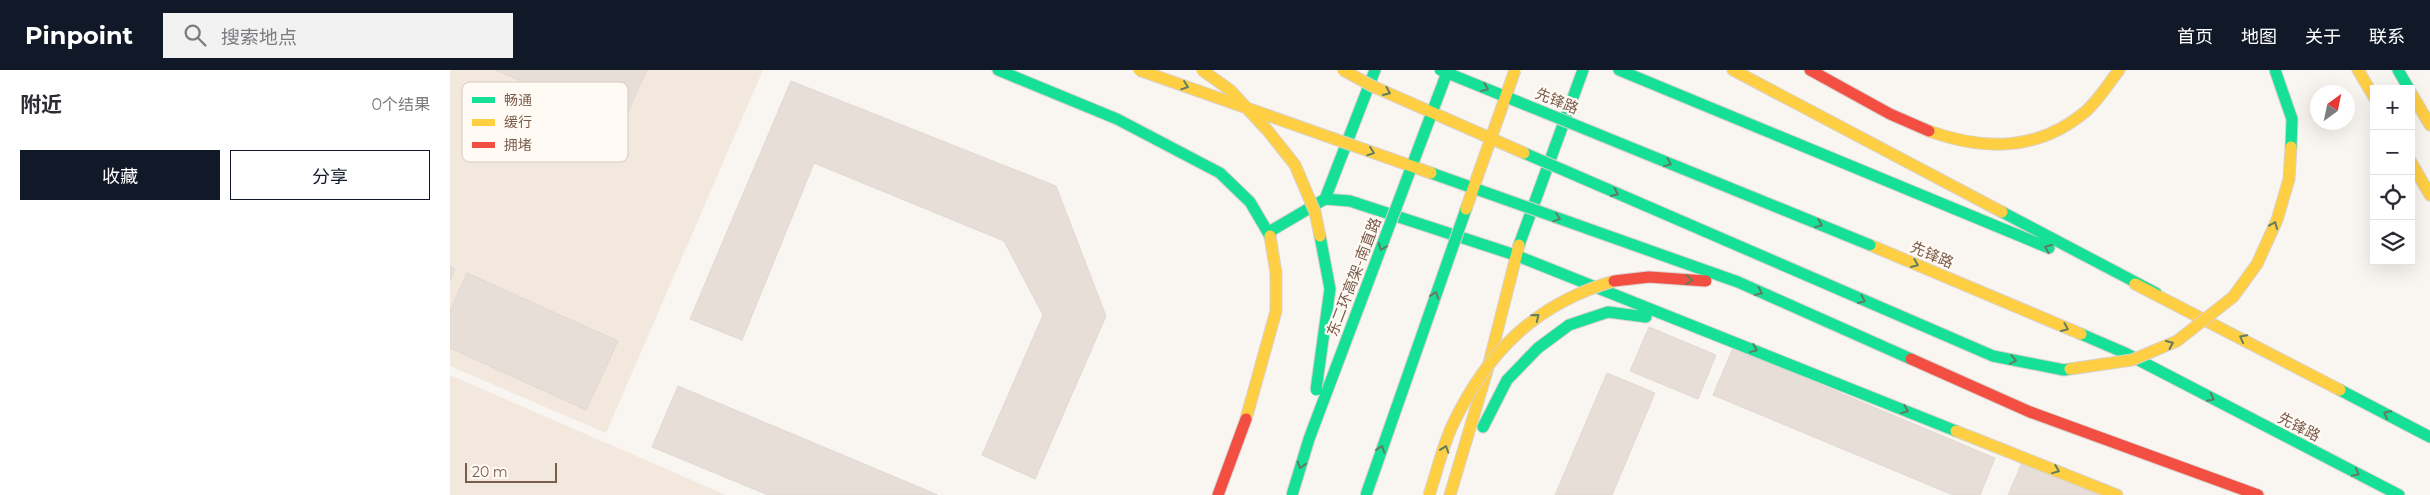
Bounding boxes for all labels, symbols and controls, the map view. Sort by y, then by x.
search box [163,13,513,58]
text: Pinpoint [25,21,133,50]
icon: search [181,21,209,49]
text: 搜索地点 [221,26,297,49]
text: 首页 [2177,26,2213,48]
text: 地图 [2241,26,2277,48]
text: 关于 [2305,26,2341,48]
text: 联系 [2369,26,2405,48]
one-way arrow [1180,80,1188,90]
legend [462,82,628,162]
one-way arrow [1481,83,1489,93]
street label: 先锋路 [1533,83,1582,118]
north arrow [2310,85,2355,130]
map controls [2370,85,2415,265]
button: + [2370,85,2415,130]
one-way arrow [1382,86,1391,97]
text: 畅通 [504,91,532,109]
text: 附近 [20,92,62,117]
text: 0个结果 [371,95,430,114]
text: 缓行 [504,113,532,131]
button: − [2370,130,2415,175]
text: 拥堵 [504,136,532,154]
one-way arrow [1366,146,1375,156]
button: 收藏 [20,150,220,200]
button: 分享 [230,150,430,200]
one-way arrow [1663,156,1672,167]
button: locate [2370,175,2415,220]
one-way arrow [1610,186,1619,197]
one-way arrow [1552,212,1561,222]
street label: 东二环高架-南直路 [1322,215,1385,339]
one-way arrow [1814,218,1823,228]
button: layers [2370,220,2415,265]
one-way arrow [2268,221,2279,230]
street label: 先锋路 [1908,237,1957,272]
one-way arrow [1378,242,1388,250]
one-way arrow [2044,244,2053,254]
one-way arrow [1910,258,1919,268]
one-way arrow [1685,274,1693,285]
one-way arrow [1754,285,1763,296]
one-way arrow [1430,292,1440,300]
one-way arrow [1857,294,1866,305]
one-way arrow [1530,314,1539,323]
one-way arrow [2060,321,2069,332]
one-way arrow [2239,335,2248,345]
one-way arrow [2165,340,2174,350]
one-way arrow [1749,343,1758,353]
one-way arrow [2008,354,2017,365]
one-way arrow [2206,392,2215,402]
one-way arrow [1900,403,1909,414]
street label: 先锋路 [2275,408,2324,445]
one-way arrow [2383,410,2392,420]
one-way arrow [1375,445,1385,453]
one-way arrow [1439,445,1449,454]
scale bar [465,460,558,483]
one-way arrow [1297,460,1307,468]
text: 20 m [472,463,508,481]
one-way arrow [2051,464,2060,475]
one-way arrow [2350,467,2359,477]

